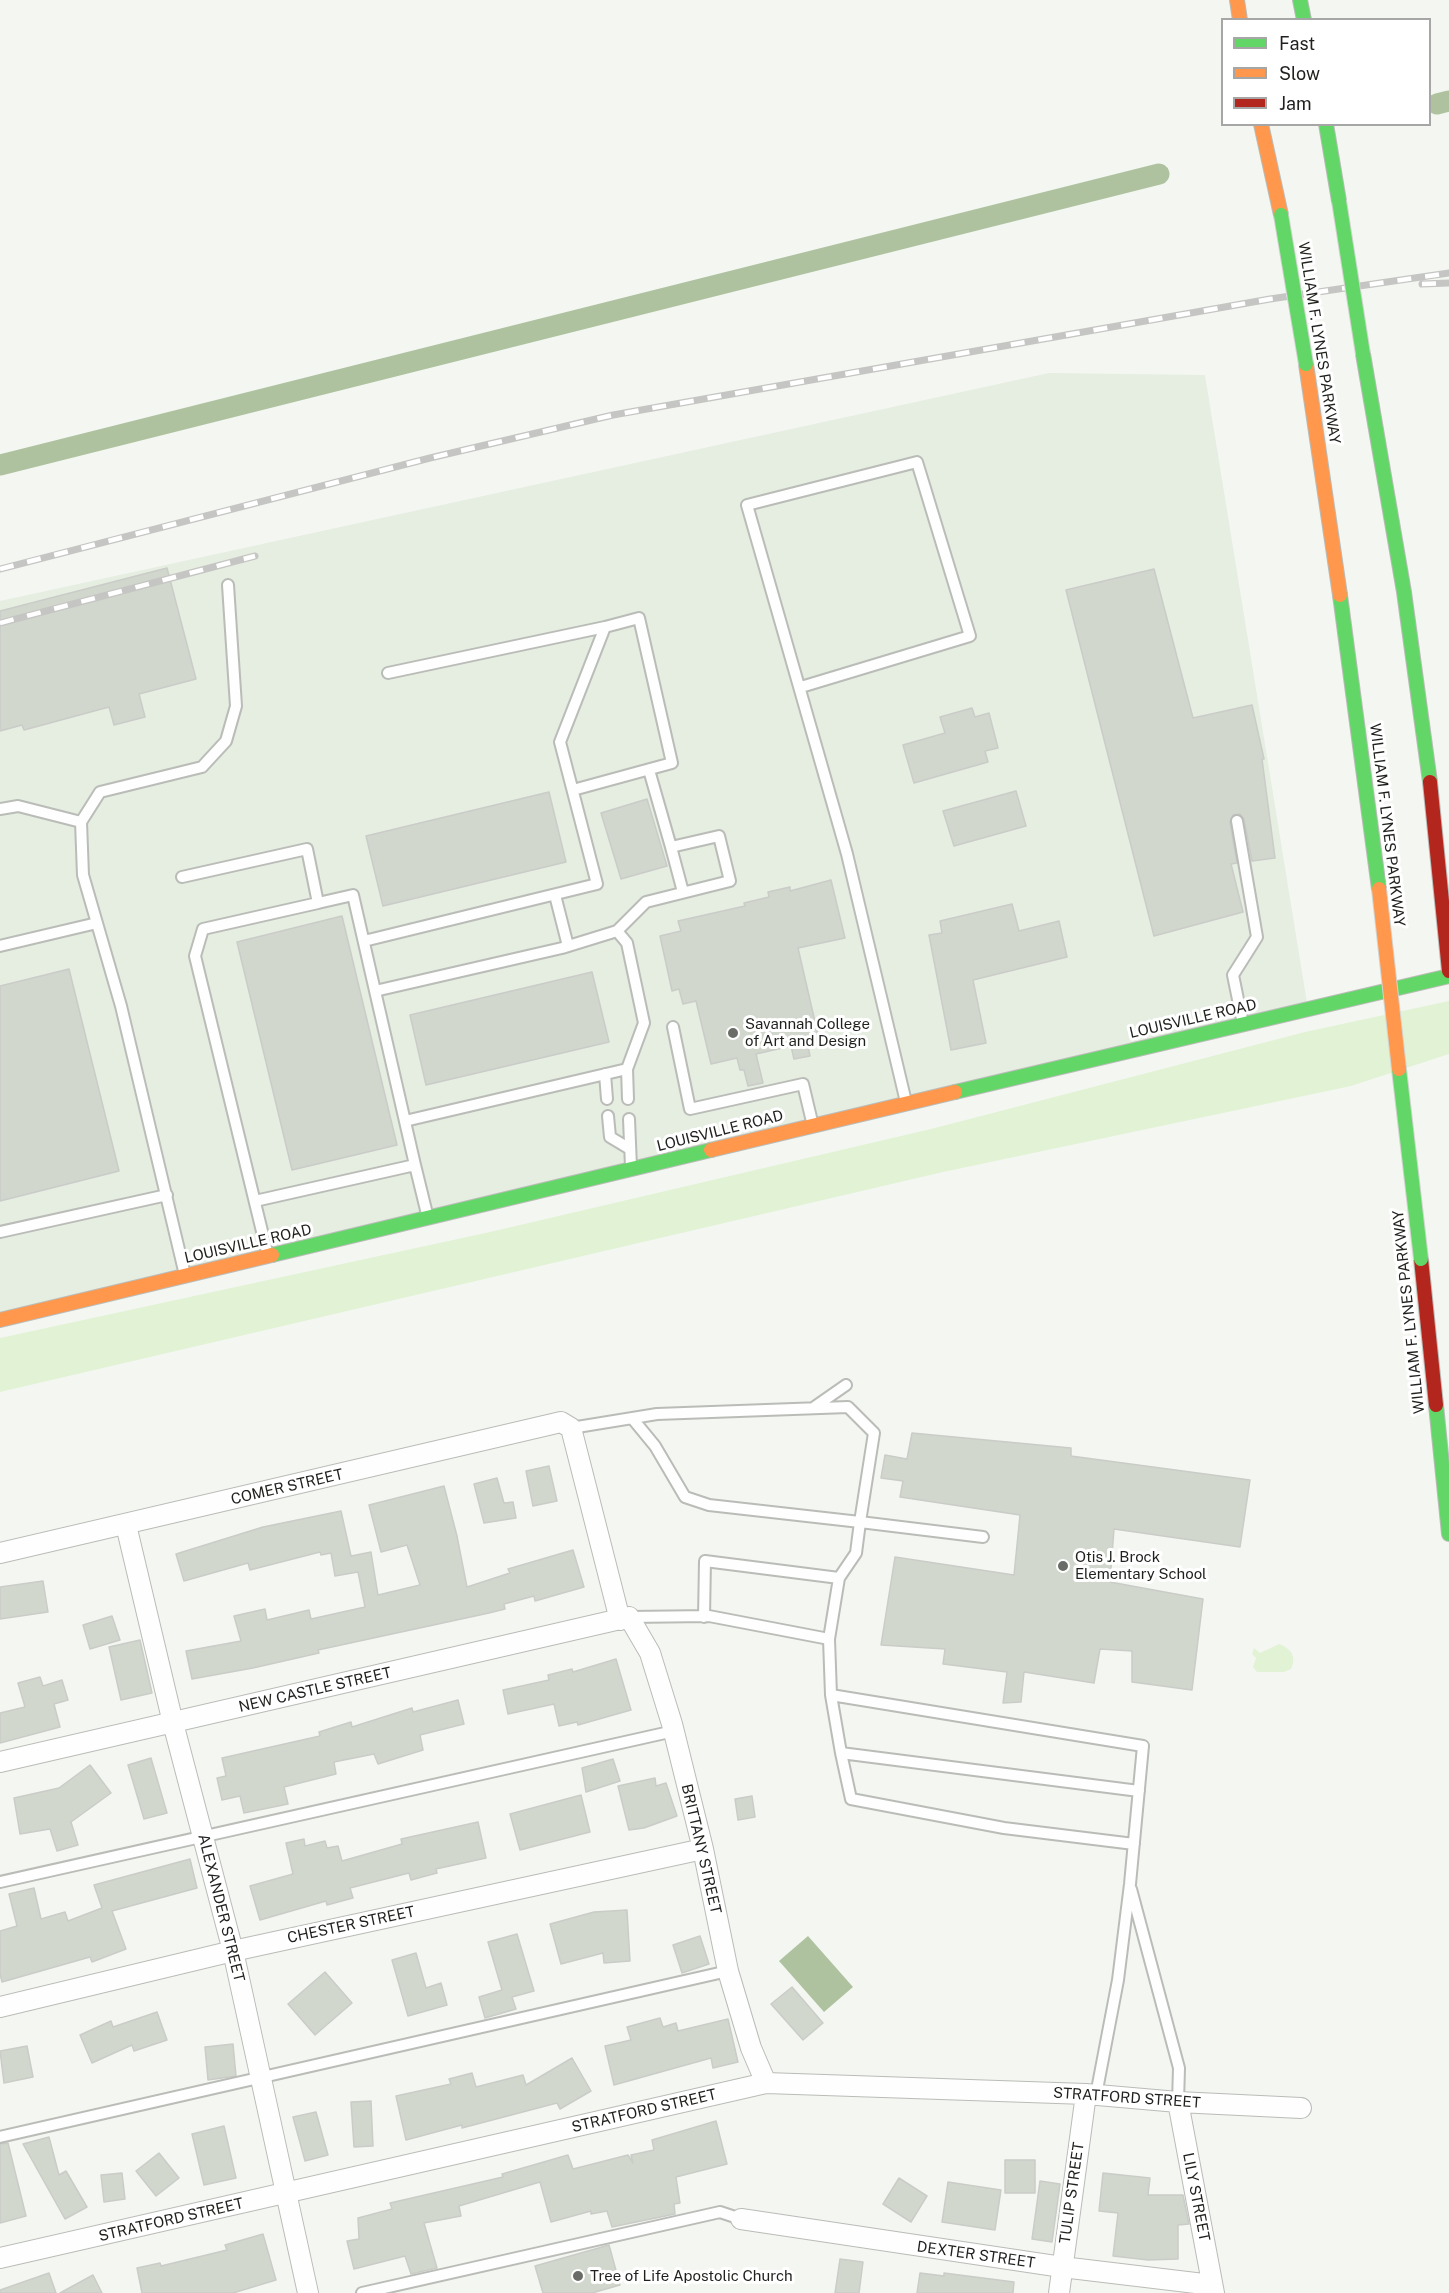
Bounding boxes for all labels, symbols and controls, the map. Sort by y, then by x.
legend [1221,18,1431,126]
text: Fast [1279,33,1315,54]
text: Slow [1279,63,1320,84]
text: Jam [1279,93,1312,114]
street label: WILLIAM F. LYNES PARKWAY [1294,241,1344,445]
street label: WILLIAM F. LYNES PARKWAY [1366,722,1408,928]
street label: LOUISVILLE ROAD [1128,996,1258,1042]
place label: Savannah College of Art and Design [745,1015,870,1050]
marker: Savannah College of Art and Design [726,1026,740,1040]
street label: LOUISVILLE ROAD [655,1107,785,1155]
street label: WILLIAM F. LYNES PARKWAY [1389,1209,1429,1415]
street label: LOUISVILLE ROAD [183,1221,313,1267]
street label: COMER STREET [229,1465,345,1509]
place label: Otis J. Brock Elementary School [1075,1548,1207,1583]
marker: Otis J. Brock Elementary School [1056,1559,1070,1573]
street label: NEW CASTLE STREET [237,1664,393,1716]
street label: BRITTANY STREET [677,1782,725,1916]
street label: ALEXANDER STREET [194,1832,248,1984]
street label: CHESTER STREET [286,1903,416,1947]
street label: STRATFORD STREET [1053,2084,1201,2112]
street label: STRATFORD STREET [570,2086,718,2136]
street label: TULIP STREET [1056,2141,1088,2245]
street label: LILY STREET [1179,2151,1213,2243]
street label: STRATFORD STREET [97,2195,245,2245]
street label: DEXTER STREET [916,2238,1036,2272]
place label: Tree of Life Apostolic Church [590,2267,793,2285]
marker: Tree of Life Apostolic Church [571,2269,585,2283]

